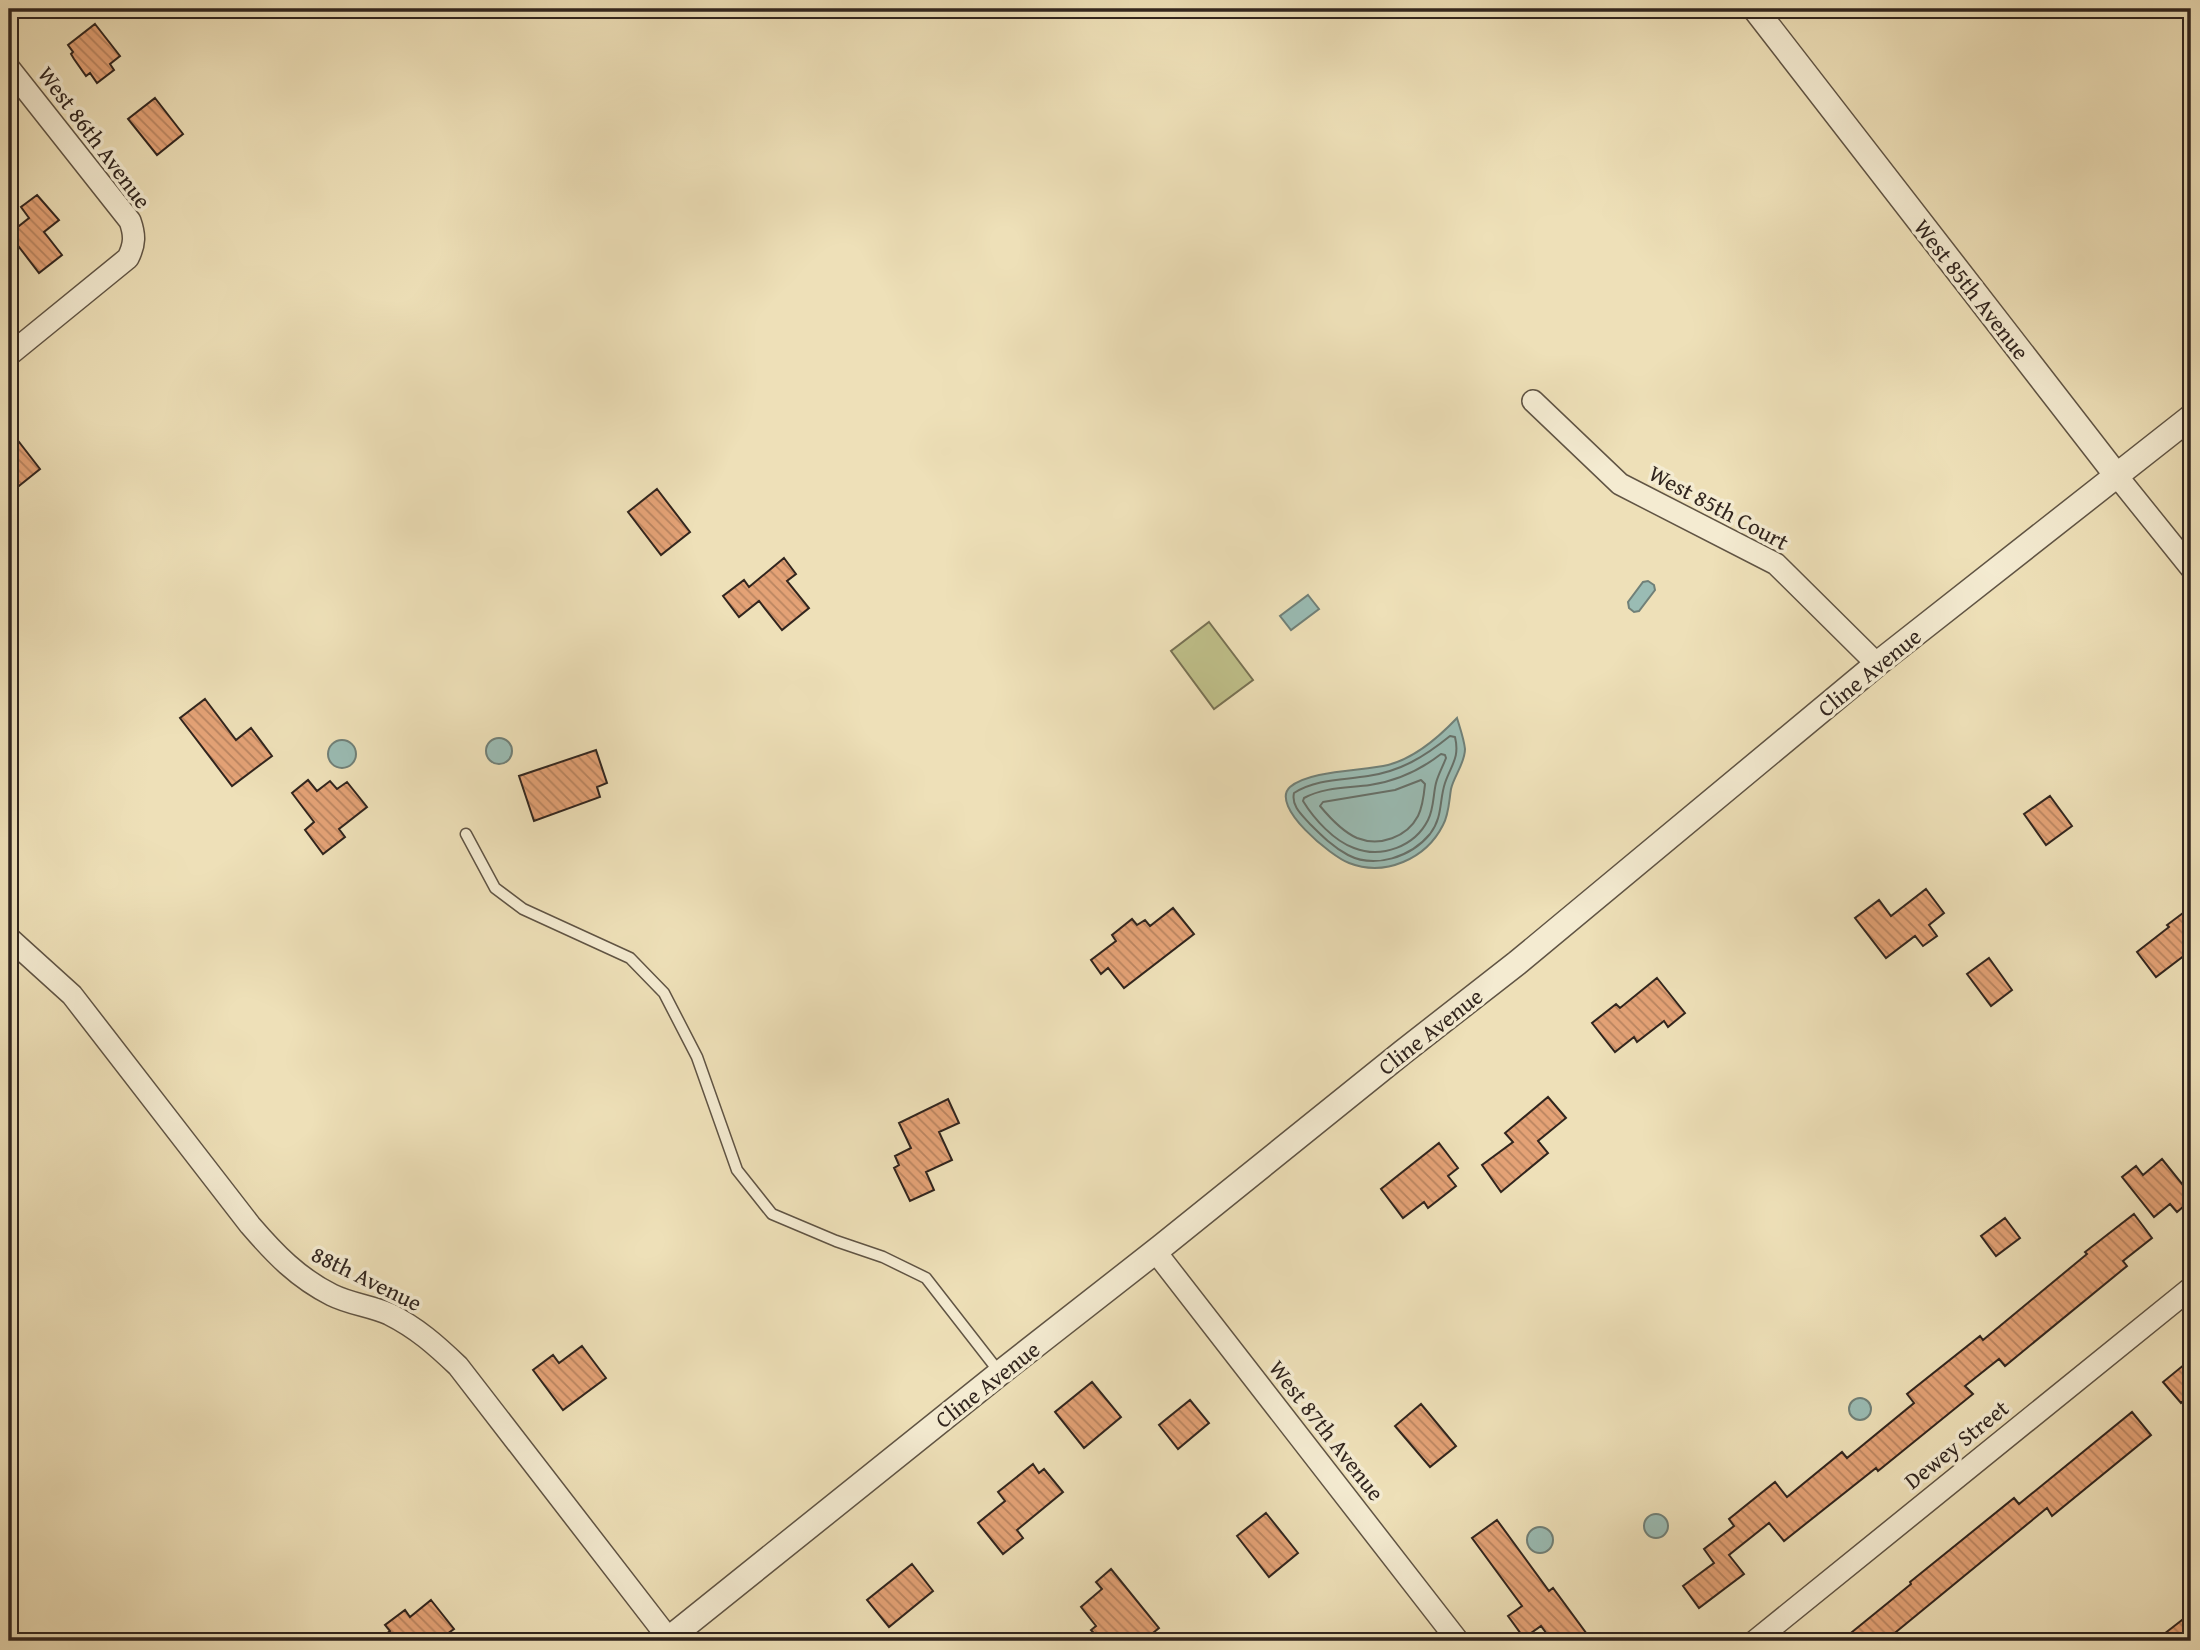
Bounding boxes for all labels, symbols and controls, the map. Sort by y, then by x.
street label: West 86th Avenue [30,59,160,215]
street label: West 85th Avenue [1906,212,2038,366]
street label: West 85th Court [1643,456,1795,558]
street label: Cline Avenue [1810,620,1928,724]
street label: Cline Avenue [1371,980,1489,1082]
street label: 88th Avenue [306,1237,428,1319]
street label: Cline Avenue [928,1333,1046,1435]
street label: West 87th Avenue [1261,1353,1393,1507]
street label: Dewey Street [1897,1391,2015,1497]

